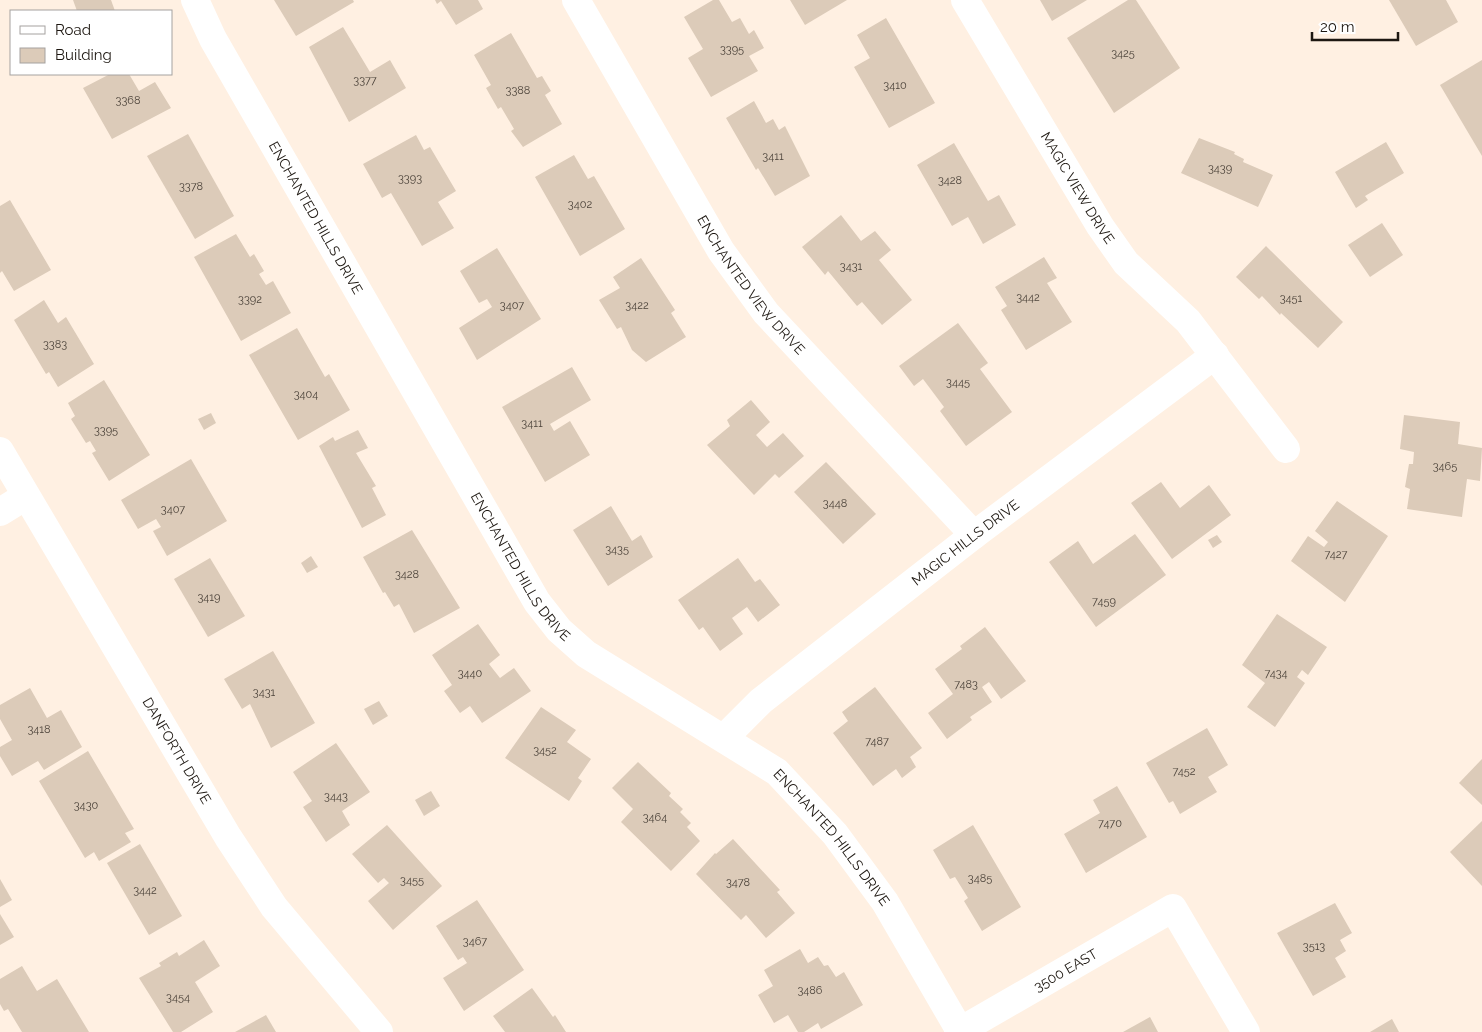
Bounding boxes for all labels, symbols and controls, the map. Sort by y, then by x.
legend [10,10,172,75]
scale bar [1312,10,1398,42]
text: 20 m [1320,18,1355,36]
text: Road [55,21,91,39]
house number: 3395 [720,43,744,56]
text: Building [55,46,112,64]
house number: 3425 [1111,47,1135,60]
house number: 3377 [353,74,377,87]
house number: 3410 [883,79,907,92]
house number: 3388 [506,84,530,97]
house number: 3368 [116,94,140,107]
street label: MAGIC VIEW DRIVE [1038,129,1118,247]
street label: ENCHANTED HILLS DRIVE [266,139,366,297]
house number: 3411 [762,150,784,163]
house number: 3439 [1208,162,1232,175]
house number: 3393 [398,172,422,185]
house number: 3428 [938,174,962,187]
house number: 3378 [179,180,203,193]
house number: 3402 [568,198,592,211]
street label: ENCHANTED VIEW DRIVE [694,213,808,357]
house number: 3431 [840,260,863,273]
house number: 3442 [1016,291,1040,304]
house number: 3451 [1280,292,1303,305]
house number: 3392 [238,293,262,306]
house number: 3407 [500,299,524,312]
house number: 3422 [625,299,649,312]
house number: 3383 [43,338,67,351]
house number: 3445 [946,376,970,389]
house number: 3404 [294,388,318,401]
house number: 3411 [521,417,543,430]
house number: 3395 [94,424,118,437]
house number: 3465 [1433,460,1457,473]
street label: ENCHANTED HILLS DRIVE [468,490,574,644]
street label: MAGIC HILLS DRIVE [908,496,1022,589]
house number: 3448 [823,497,847,510]
house number: 3407 [161,503,185,516]
house number: 3435 [605,543,629,556]
house number: 7427 [1325,548,1348,561]
house number: 3428 [395,568,419,581]
house number: 3419 [197,591,221,604]
house number: 7459 [1092,595,1116,608]
house number: 3440 [458,667,483,680]
house number: 7434 [1264,667,1288,680]
house number: 7483 [954,678,978,691]
house number: 3431 [253,686,276,699]
street label: DANFORTH DRIVE [139,695,215,807]
house number: 3418 [27,723,51,736]
house number: 7487 [865,735,889,748]
house number: 3452 [533,744,557,757]
house number: 7452 [1172,765,1196,778]
street label: ENCHANTED HILLS DRIVE [770,766,893,909]
house number: 3443 [324,790,348,803]
house number: 3430 [74,799,99,812]
house number: 3464 [643,811,667,824]
house number: 7470 [1098,817,1122,830]
house number: 3485 [968,872,992,885]
house number: 3455 [400,874,424,887]
house number: 3478 [726,876,750,889]
house number: 3442 [133,884,157,897]
house number: 3467 [463,935,487,948]
house number: 3513 [1303,940,1325,953]
street label: 3500 EAST [1031,945,1100,995]
house number: 3486 [797,984,823,997]
house number: 3454 [166,991,190,1004]

